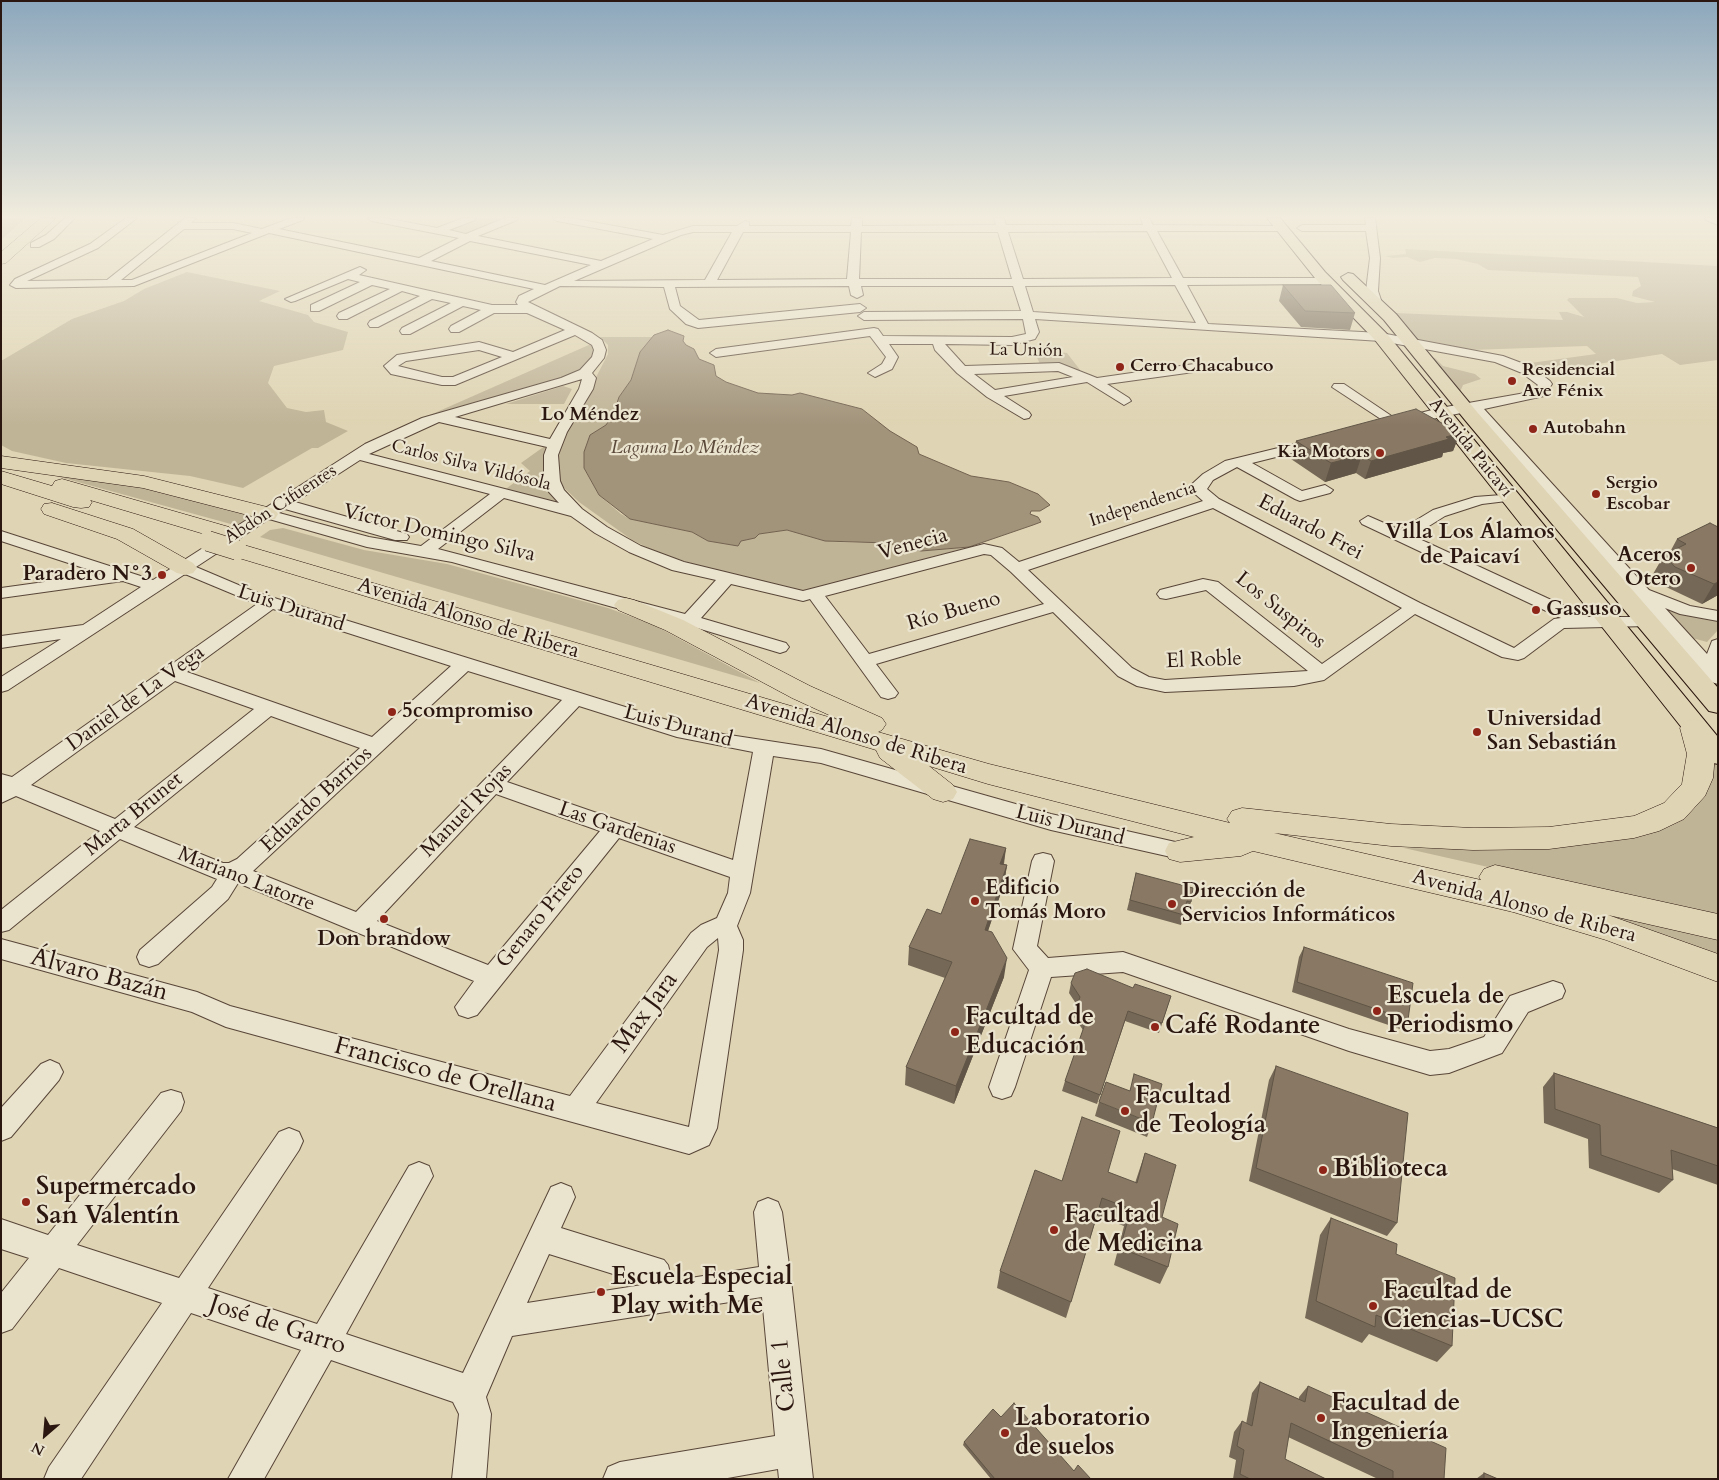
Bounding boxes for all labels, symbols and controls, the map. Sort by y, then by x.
street label: La Unión [989,340,1063,362]
place label: Cerro Chacabuco [1130,356,1274,378]
place label: Residencial Ave Fénix [1522,360,1615,402]
marker: Cerro Chacabuco [1114,361,1126,373]
marker: Residencial Ave Fénix [1506,375,1518,387]
street label: Avenida Paicaví [1423,394,1517,502]
district label: Lo Méndez [541,405,639,427]
place label: Autobahn [1543,418,1626,440]
marker: Autobahn [1527,423,1539,435]
street label: Carlos Silva Vildósola [389,436,553,496]
water label: Laguna Lo Méndez [611,438,759,460]
place label: Kia Motors [1277,442,1370,464]
marker: Kia Motors [1374,447,1386,459]
street label: Abdón Cifuentes [221,461,341,549]
place label: Sergio Escobar [1606,473,1670,516]
street label: Independencia [1087,478,1199,532]
marker: Sergio Escobar [1590,488,1602,500]
street label: Eduardo Frei [1253,490,1367,566]
street label: Víctor Domingo Silva [340,500,538,568]
district label: Villa Los Álamos de Paicaví [1385,520,1555,572]
street label: Venecia [875,524,951,566]
place label: Aceros Otero [1617,543,1681,593]
place label: Paradero N°3 [23,562,152,588]
marker: Aceros Otero [1685,562,1697,574]
street label: Los Suspiros [1230,567,1330,655]
marker: Paradero N°3 [156,569,168,581]
street label: Avenida Alonso de Ribera [354,573,582,665]
street label: Luis Durand [234,580,348,638]
street label: Río Bueno [904,587,1004,637]
place label: Gassuso [1546,597,1621,623]
marker: Gassuso [1530,604,1542,616]
street label: Daniel de La Vega [62,641,210,757]
street label: El Roble [1166,647,1242,675]
street label: Avenida Alonso de Ribera [742,689,970,781]
place label: 5compromiso [402,699,533,725]
street label: Luis Durand [621,700,735,754]
marker: 5compromiso [386,706,398,718]
place label: Universidad San Sebastián [1487,707,1617,757]
marker: Universidad San Sebastián [1471,726,1483,738]
street label: Eduardo Barrios [256,742,378,858]
street label: Manuel Rojas [416,759,518,863]
street label: Marta Brunet [80,768,188,862]
street label: Las Gardenias [555,797,679,861]
street label: Luis Durand [1013,800,1127,852]
street label: Mariano Latorre [174,842,318,918]
street label: Genaro Prieto [492,860,590,974]
street label: Avenida Alonso de Ribera [1409,865,1639,949]
place label: Edificio Tomás Moro [985,876,1106,926]
place label: Dirección de Servicios Informáticos [1182,879,1395,929]
marker: Edificio Tomás Moro [969,895,981,907]
marker: Dirección de Servicios Informáticos [1166,898,1178,910]
marker: Don brandow [378,913,390,925]
place label: Don brandow [317,927,451,953]
street label: Álvaro Bazán [27,943,171,1009]
street label: Max Jara [607,967,685,1059]
place label: Escuela de Periodismo [1387,982,1513,1041]
place label: Facultad de Educación [965,1003,1094,1062]
marker: Escuela de Periodismo [1371,1005,1383,1017]
place label: Café Rodante [1165,1012,1320,1042]
marker: Café Rodante [1149,1021,1161,1033]
marker: Facultad de Educación [949,1026,961,1038]
street label: Francisco de Orellana [331,1032,559,1120]
place label: Facultad de Teología [1135,1082,1266,1141]
marker: Facultad de Teología [1119,1105,1131,1117]
place label: Biblioteca [1333,1155,1448,1185]
marker: Biblioteca [1317,1164,1329,1176]
place label: Supermercado San Valentín [36,1173,196,1232]
marker: Supermercado San Valentín [20,1196,32,1208]
place label: Facultad de Medicina [1064,1201,1203,1260]
marker: Facultad de Medicina [1048,1224,1060,1236]
place label: Escuela Especial Play with Me [611,1263,793,1322]
place label: Facultad de Ciencias-UCSC [1383,1277,1564,1336]
marker: Escuela Especial Play with Me [595,1286,607,1298]
street label: José de Garro [205,1290,349,1362]
marker: Facultad de Ciencias-UCSC [1367,1300,1379,1312]
street label: Calle 1 [766,1337,804,1413]
place label: Facultad de Ingeniería [1331,1389,1460,1448]
place label: Laboratorio de suelos [1015,1404,1150,1463]
north arrow [20,1410,70,1460]
marker: Facultad de Ingeniería [1315,1412,1327,1424]
marker: Laboratorio de suelos [999,1427,1011,1439]
text: N [28,1438,48,1460]

